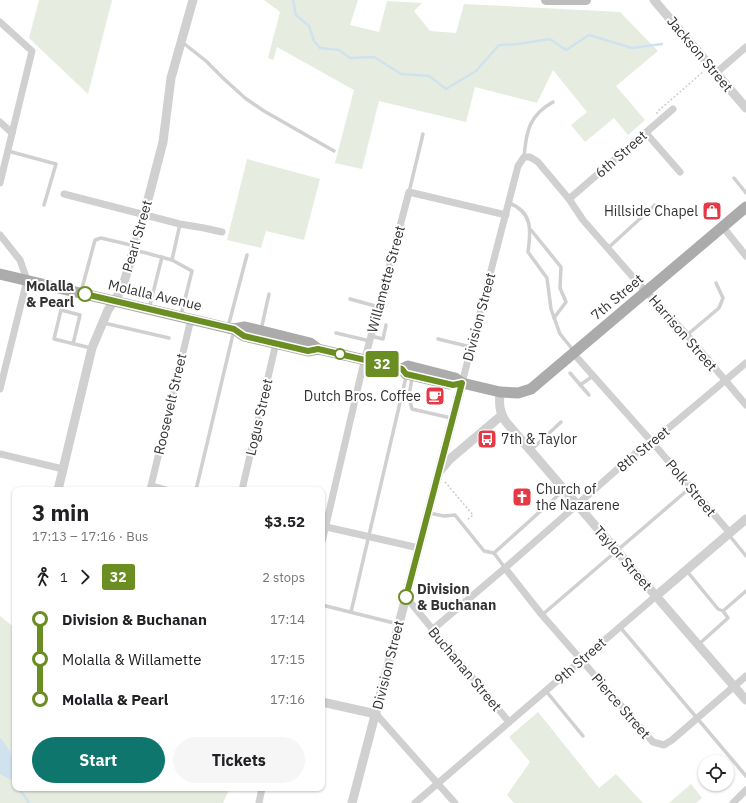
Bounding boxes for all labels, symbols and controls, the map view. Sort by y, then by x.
street label: Jackson Street [663,13,737,96]
street label: 6th Street [591,126,651,181]
street label: Pearl Street [118,198,156,274]
shop icon: Hillside Chapel [701,200,723,222]
place label: Hillside Chapel [604,202,698,220]
street label: Willamette Street [363,223,409,334]
street label: 7th Street [587,270,647,324]
street label: Division Street [459,271,500,363]
street label: Molalla Avenue [106,275,204,315]
place label: Molalla & Pearl [26,277,74,311]
marker: Molalla & Pearl [77,286,93,302]
street label: Harrison Street [645,291,721,375]
unlabelled marker [334,348,346,360]
street label: Roosevelt Street [150,351,190,457]
line badge: 32 [364,351,400,377]
text: 32 [374,355,390,373]
street label: Logus Street [241,377,277,457]
cafe icon: Dutch Bros. Coffee [424,385,446,407]
place label: Dutch Bros. Coffee [304,387,421,405]
street label: 8th Street [613,422,673,476]
bus stop icon: 7th & Taylor [476,428,498,450]
place label: 7th & Taylor [501,430,577,448]
street label: Polk Street [662,456,720,520]
place label: Church of the Nazarene [536,480,620,514]
church icon: Church of the Nazarene [511,486,533,508]
text: 3 min [32,498,89,527]
text: $3.52 [264,512,305,531]
street label: Taylor Street [590,522,656,594]
text: 17:13 – 17:16 · Bus [32,528,148,545]
icon: walk [32,566,54,588]
icon: forward [74,566,96,588]
text: 32 [110,568,127,586]
text: 1 [60,569,68,586]
text: 2 stops [262,569,305,586]
place label: Division & Buchanan [417,580,496,614]
marker: Division & Buchanan [398,589,414,605]
text: Division & Buchanan [62,610,207,629]
text: 17:14 [270,611,305,628]
street label: Division Street [368,619,408,711]
street label: Buchanan Street [424,623,506,715]
street label: 9th Street [550,633,610,688]
text: Molalla & Willamette [62,650,201,669]
text: 17:15 [270,651,305,668]
street label: Pierce Street [588,669,654,743]
text: Molalla & Pearl [62,690,168,709]
text: 17:16 [270,691,305,708]
button: Start [32,737,165,783]
button: Tickets [173,737,305,783]
map controls [698,755,734,791]
button: locate [698,755,734,791]

